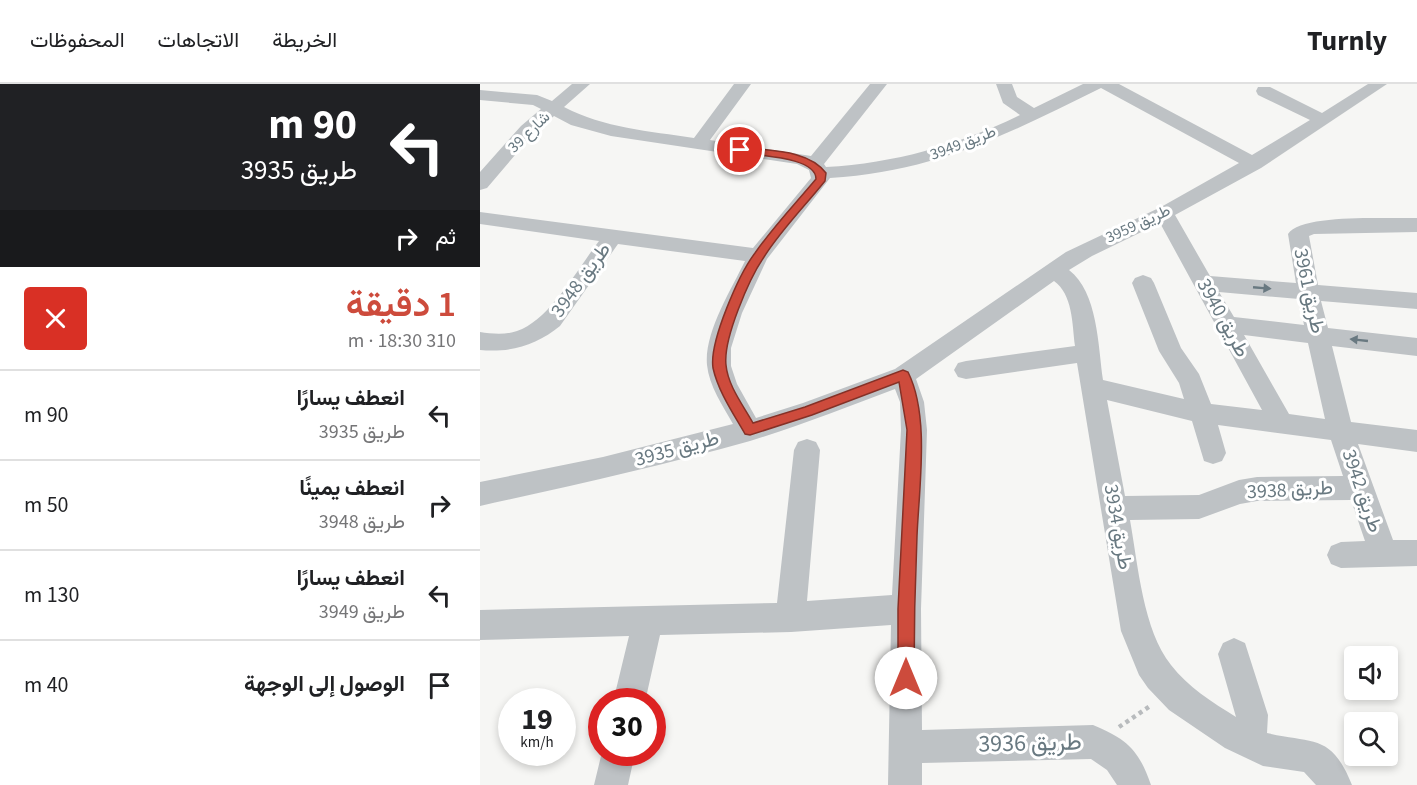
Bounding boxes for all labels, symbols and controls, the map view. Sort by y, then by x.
text: Turnly [1307,21,1387,61]
text: المحفوظات [30,25,125,55]
text: الاتجاهات [158,25,239,55]
text: الخريطة [272,25,337,55]
text: 90 m [268,95,357,155]
street label: شارع 39 [503,106,555,158]
icon: left [378,108,456,186]
street label: طريق 3949 [927,120,999,166]
pin [714,124,765,175]
icon: arrive [723,133,756,166]
text: طريق 3935 [241,151,357,190]
street label: طريق 3959 [1102,199,1174,249]
text: ثم [435,221,456,253]
icon: right [390,222,423,255]
street label: طريق 3948 [544,237,618,323]
street label: طريق 3961 [1286,246,1332,336]
street label: طريق 3940 [1190,274,1256,362]
text: 1 دقيقة [346,279,456,330]
one-way arrow [1253,283,1272,293]
button: close [24,287,87,350]
text: 310 m · 18:30 [348,327,456,355]
one-way arrow [1349,335,1368,345]
text: انعطف يسارًا [296,382,405,414]
text: 90 m [24,399,69,431]
icon: left [423,399,456,432]
text: طريق 3935 [319,418,405,446]
street label: طريق 3935 [632,424,722,474]
street label: طريق 3942 [1335,446,1389,536]
text: انعطف يمينًا [299,472,405,504]
street label: طريق 3938 [1246,474,1334,506]
street label: طريق 3934 [1097,482,1139,572]
text: 50 m [24,489,69,521]
icon: right [423,489,456,522]
text: طريق 3948 [319,508,405,536]
text: انعطف يسارًا [296,562,405,594]
text: 130 m [24,579,79,611]
icon: left [423,579,456,612]
text: طريق 3949 [319,598,405,626]
position arrow [874,646,938,710]
map controls [1344,646,1398,766]
button: sound [1344,646,1398,700]
text: الوصول إلى الوجهة [244,668,405,700]
text: 40 m [24,669,69,701]
icon: arrive [423,669,456,702]
speed limit sign: 30 [588,688,666,766]
text: 19 [521,698,553,741]
button: search [1344,712,1398,766]
street label: طريق 3936 [978,725,1082,761]
text: km/h [520,732,554,753]

